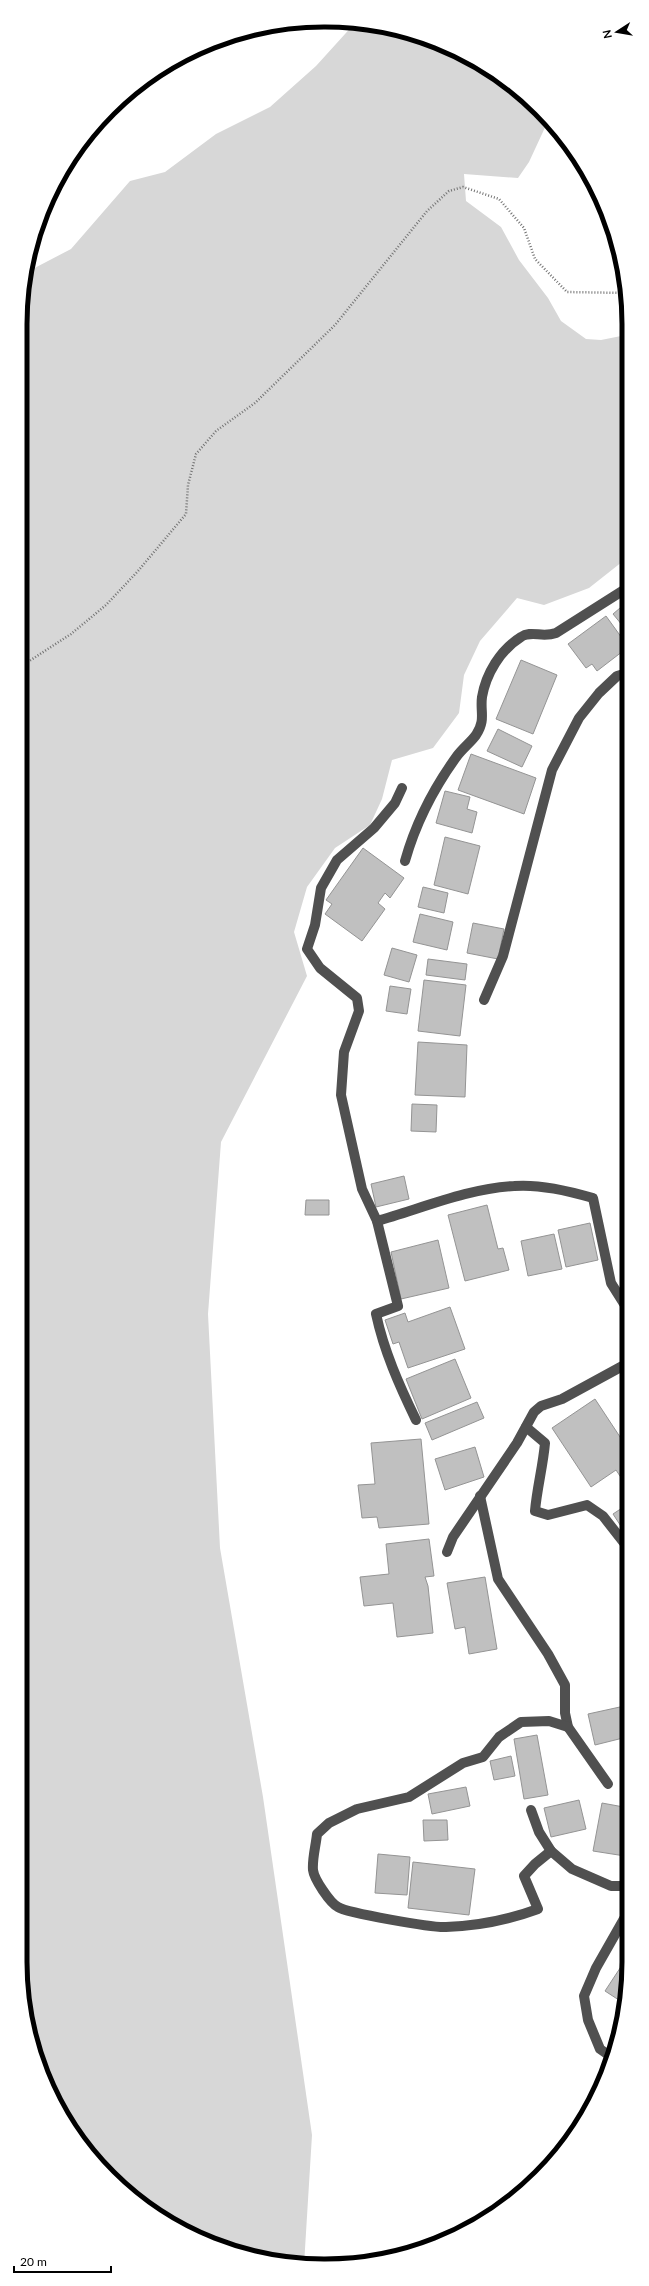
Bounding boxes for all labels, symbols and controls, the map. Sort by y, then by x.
north arrow [597,12,637,52]
text: N [599,29,614,40]
scale bar [14,2248,111,2274]
text: 20 m [20,2254,47,2269]

